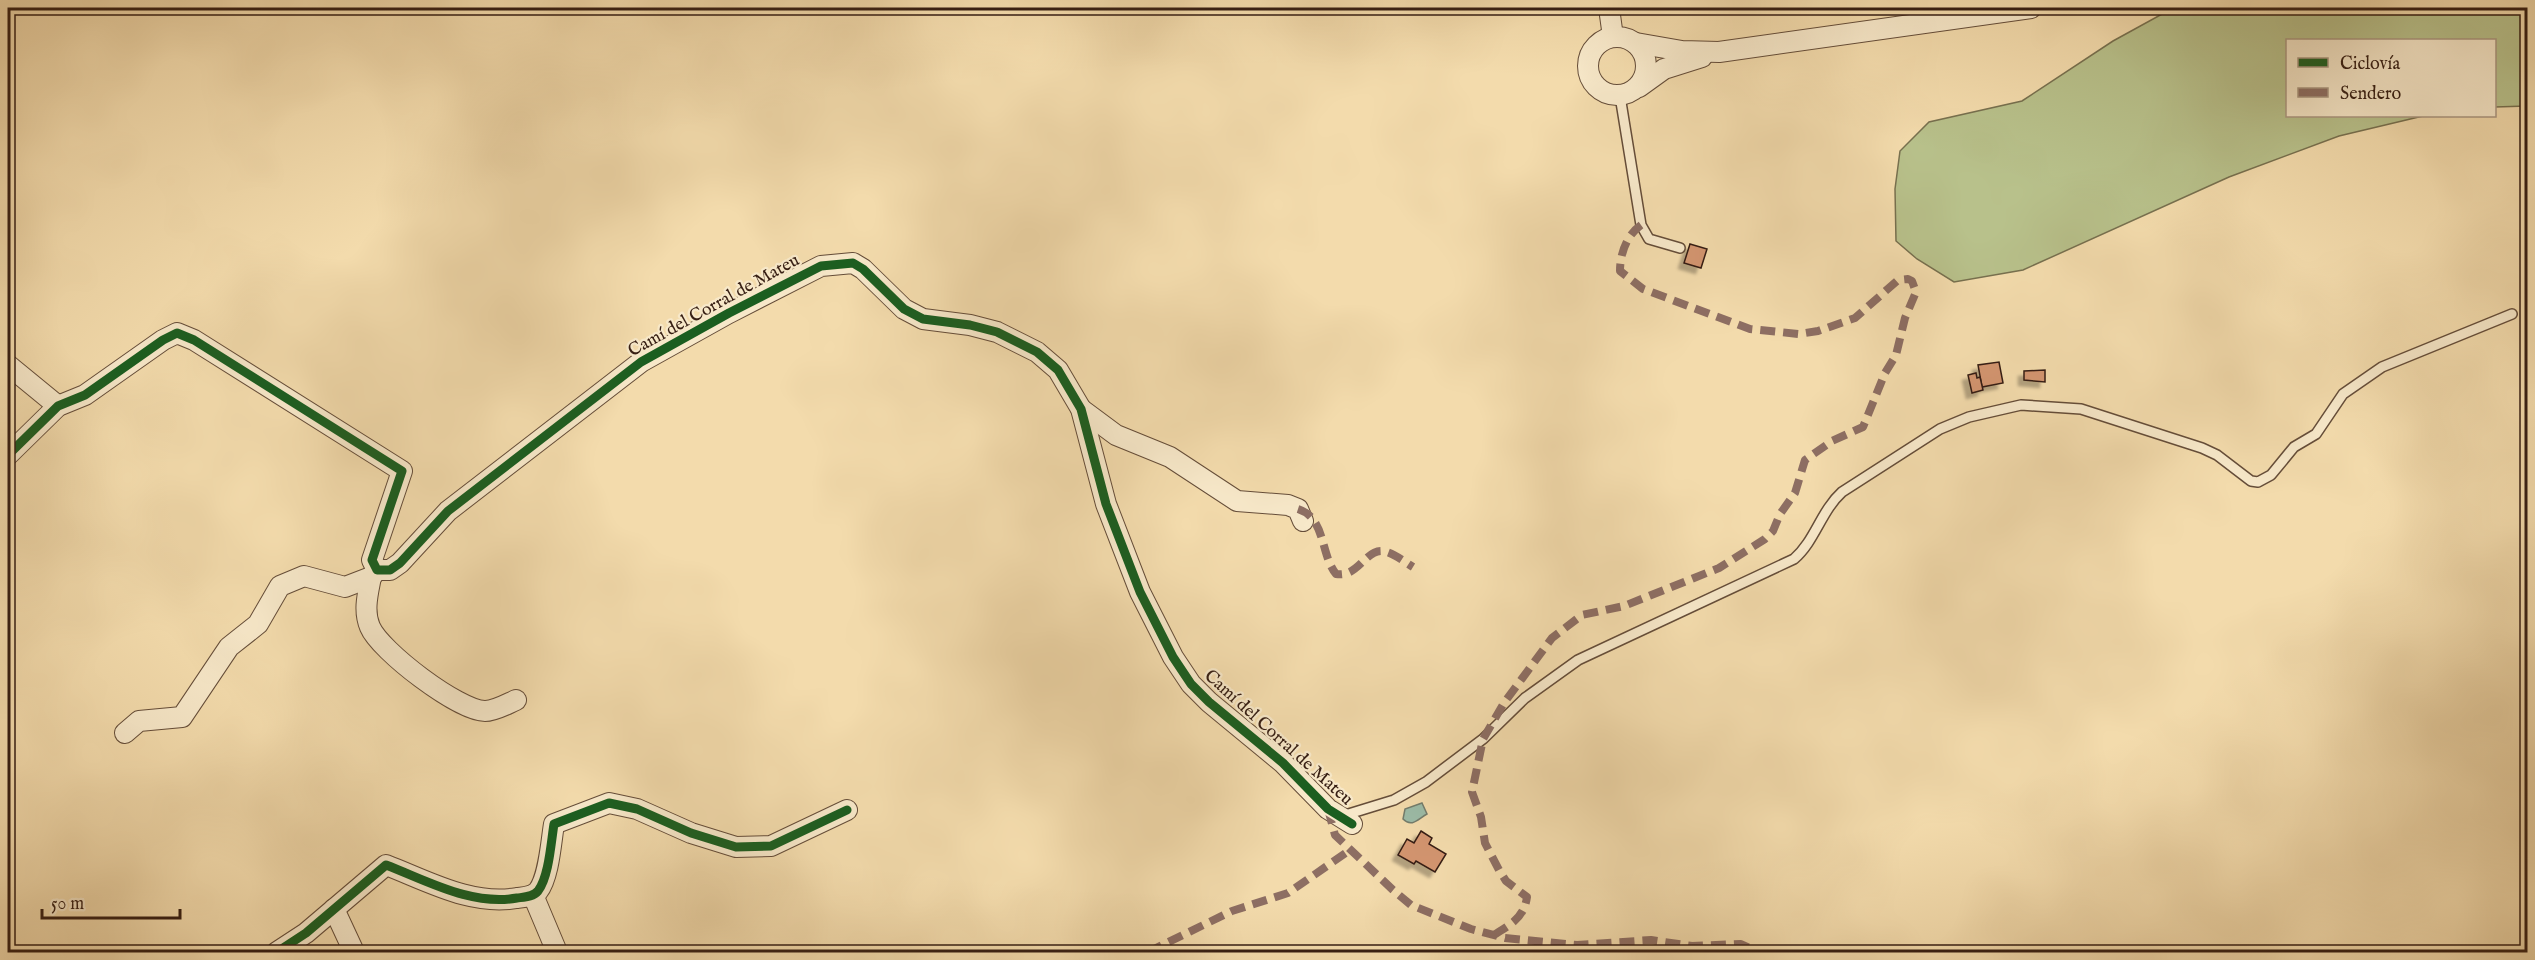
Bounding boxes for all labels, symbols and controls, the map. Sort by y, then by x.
legend [2286,39,2496,117]
text: Ciclovía [2340,53,2400,76]
text: Sendero [2340,83,2402,106]
street label: Camí del Corral de Mateu [624,249,804,363]
street label: Camí del Corral de Mateu [1199,665,1357,811]
scale bar [42,882,180,920]
text: 50 m [51,893,84,916]

